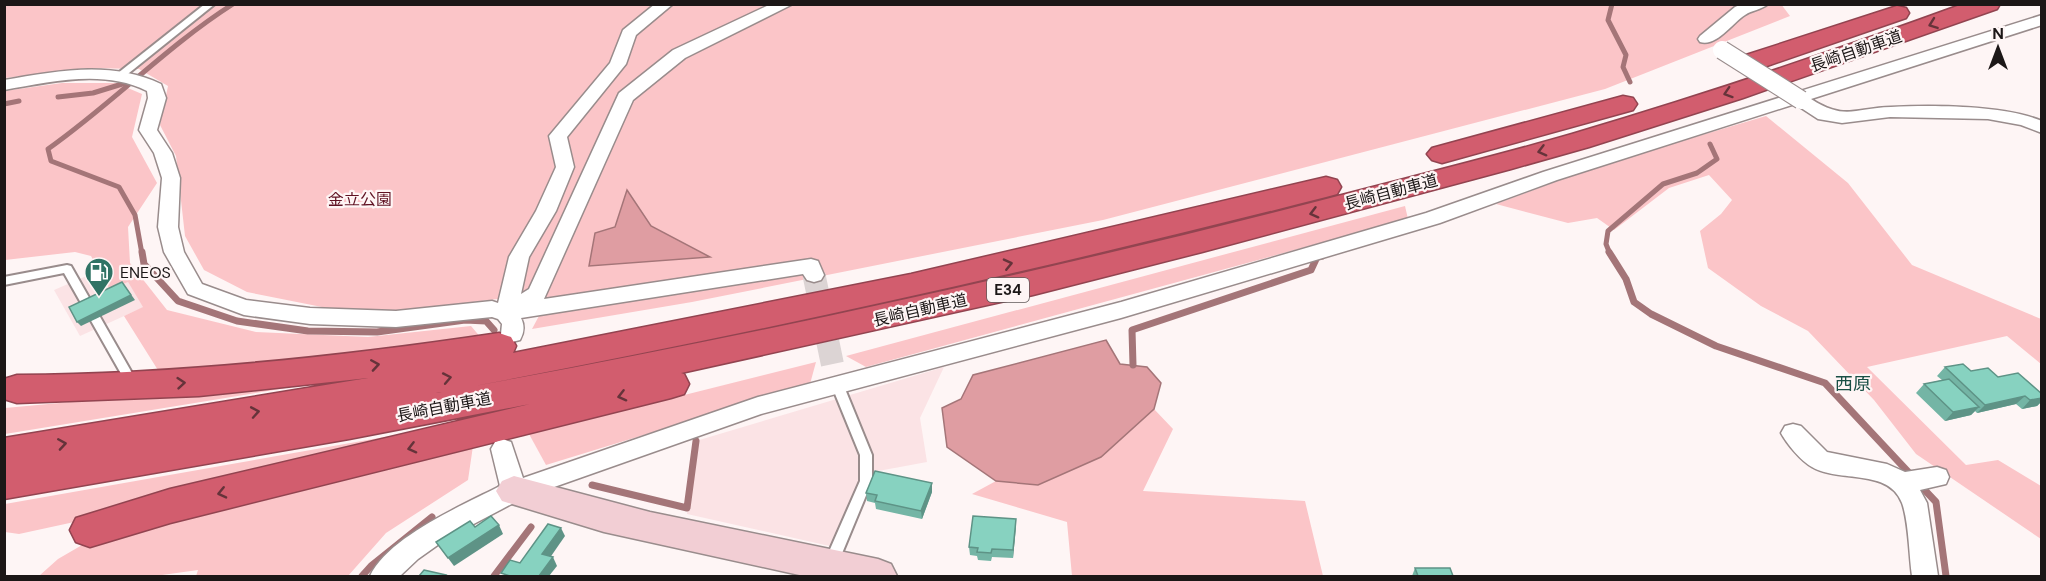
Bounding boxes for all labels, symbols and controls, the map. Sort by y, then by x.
one-way arrow [1928,17,1939,30]
north arrow [1968,18,2028,78]
text: N [1992,23,2004,44]
street label: 長崎自動車道 [1807,25,1905,77]
one-way arrow [1723,86,1734,98]
one-way arrow [1537,144,1548,156]
street label: 長崎自動車道 [1342,169,1440,215]
park label: 金立公園 [328,189,392,210]
one-way arrow [1309,206,1319,218]
fuel station icon: ENEOS [83,256,115,298]
one-way arrow [1003,258,1013,271]
place label: ENEOS [120,262,171,283]
road number: E34 [987,278,1029,302]
street label: 長崎自動車道 [871,289,969,331]
one-way arrow [370,360,380,372]
one-way arrow [441,372,451,385]
district label: 西原 [1835,372,1871,396]
one-way arrow [176,377,185,390]
street label: 長崎自動車道 [395,388,493,426]
one-way arrow [617,388,627,401]
one-way arrow [249,406,259,419]
one-way arrow [58,438,67,450]
one-way arrow [407,441,417,454]
one-way arrow [218,486,228,499]

